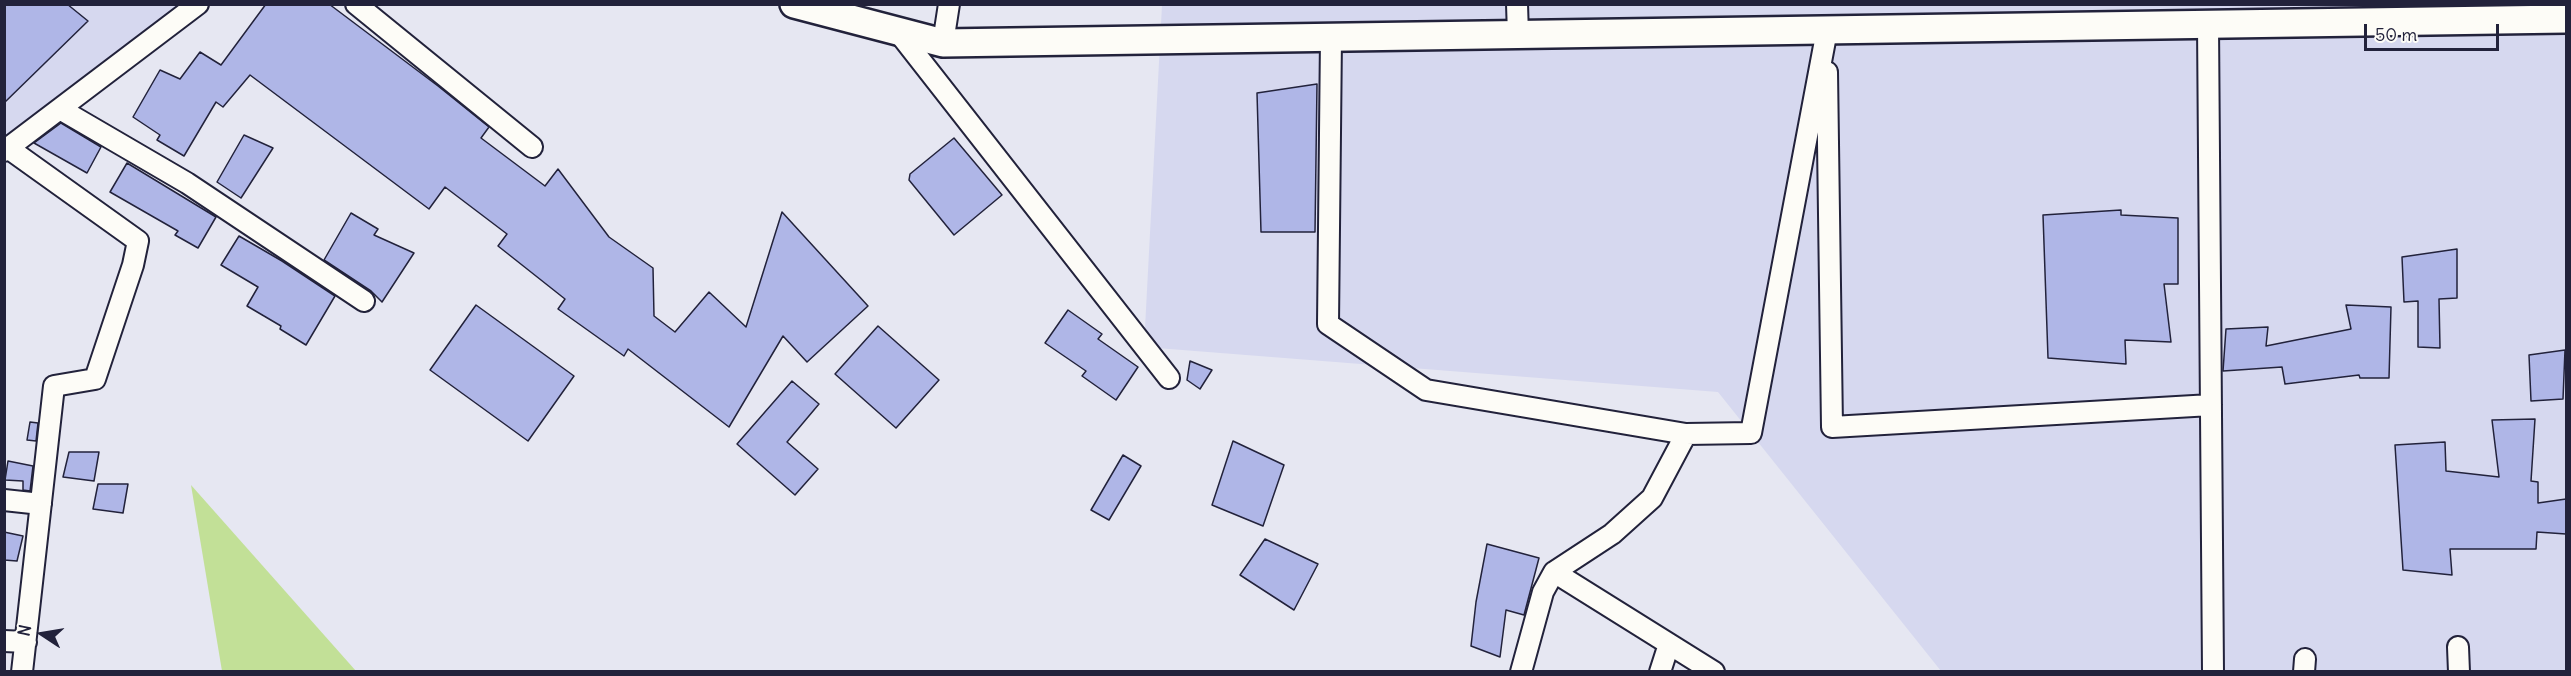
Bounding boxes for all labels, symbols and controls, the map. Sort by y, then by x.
scale bar [2367,12,2502,50]
text: 50 m [2375,23,2417,46]
north arrow [12,604,72,664]
text: N [13,623,35,638]

